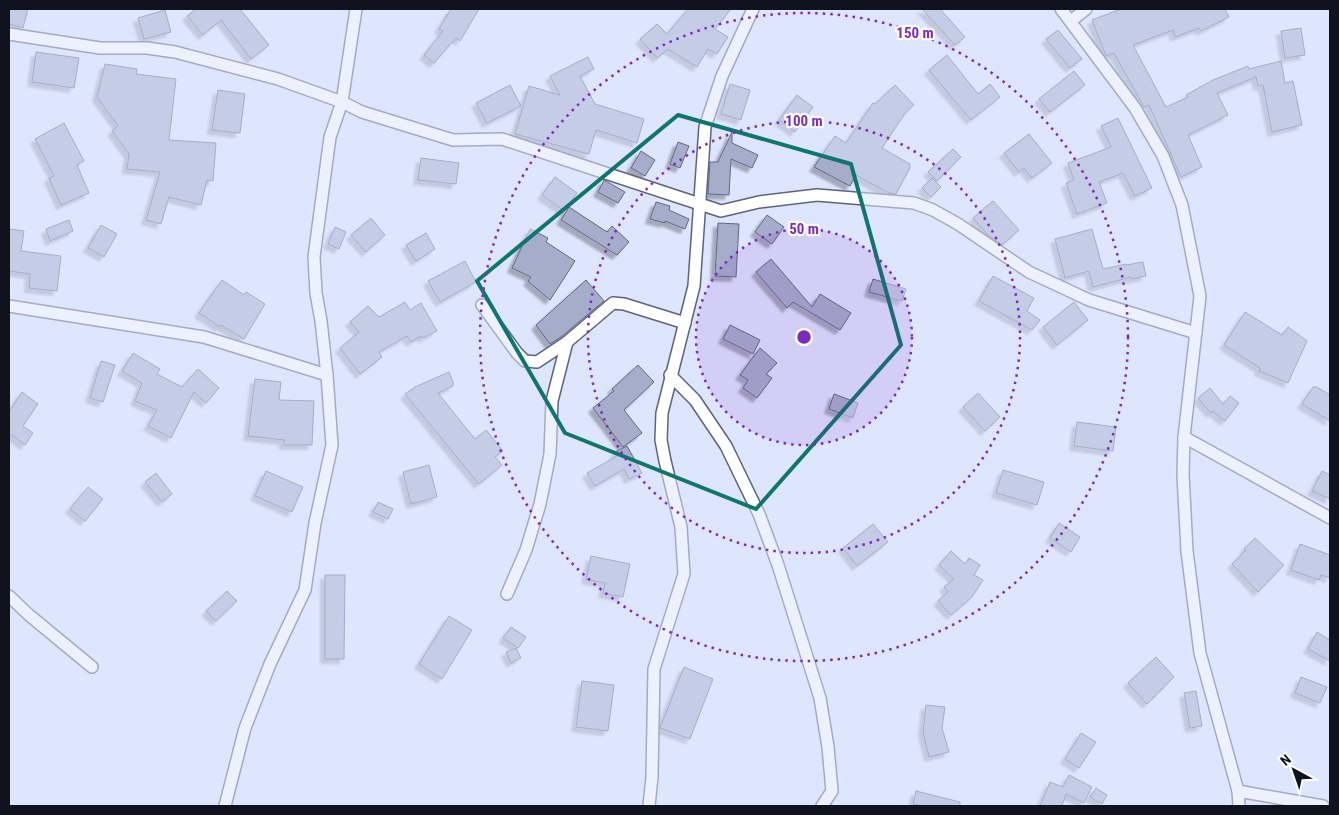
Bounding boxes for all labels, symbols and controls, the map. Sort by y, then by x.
text: 150 m [896,24,934,42]
text: 100 m [785,112,823,130]
text: 50 m [789,220,819,238]
centre of rings [795,328,813,346]
north arrow [1269,745,1319,795]
text: N [1277,751,1294,769]

